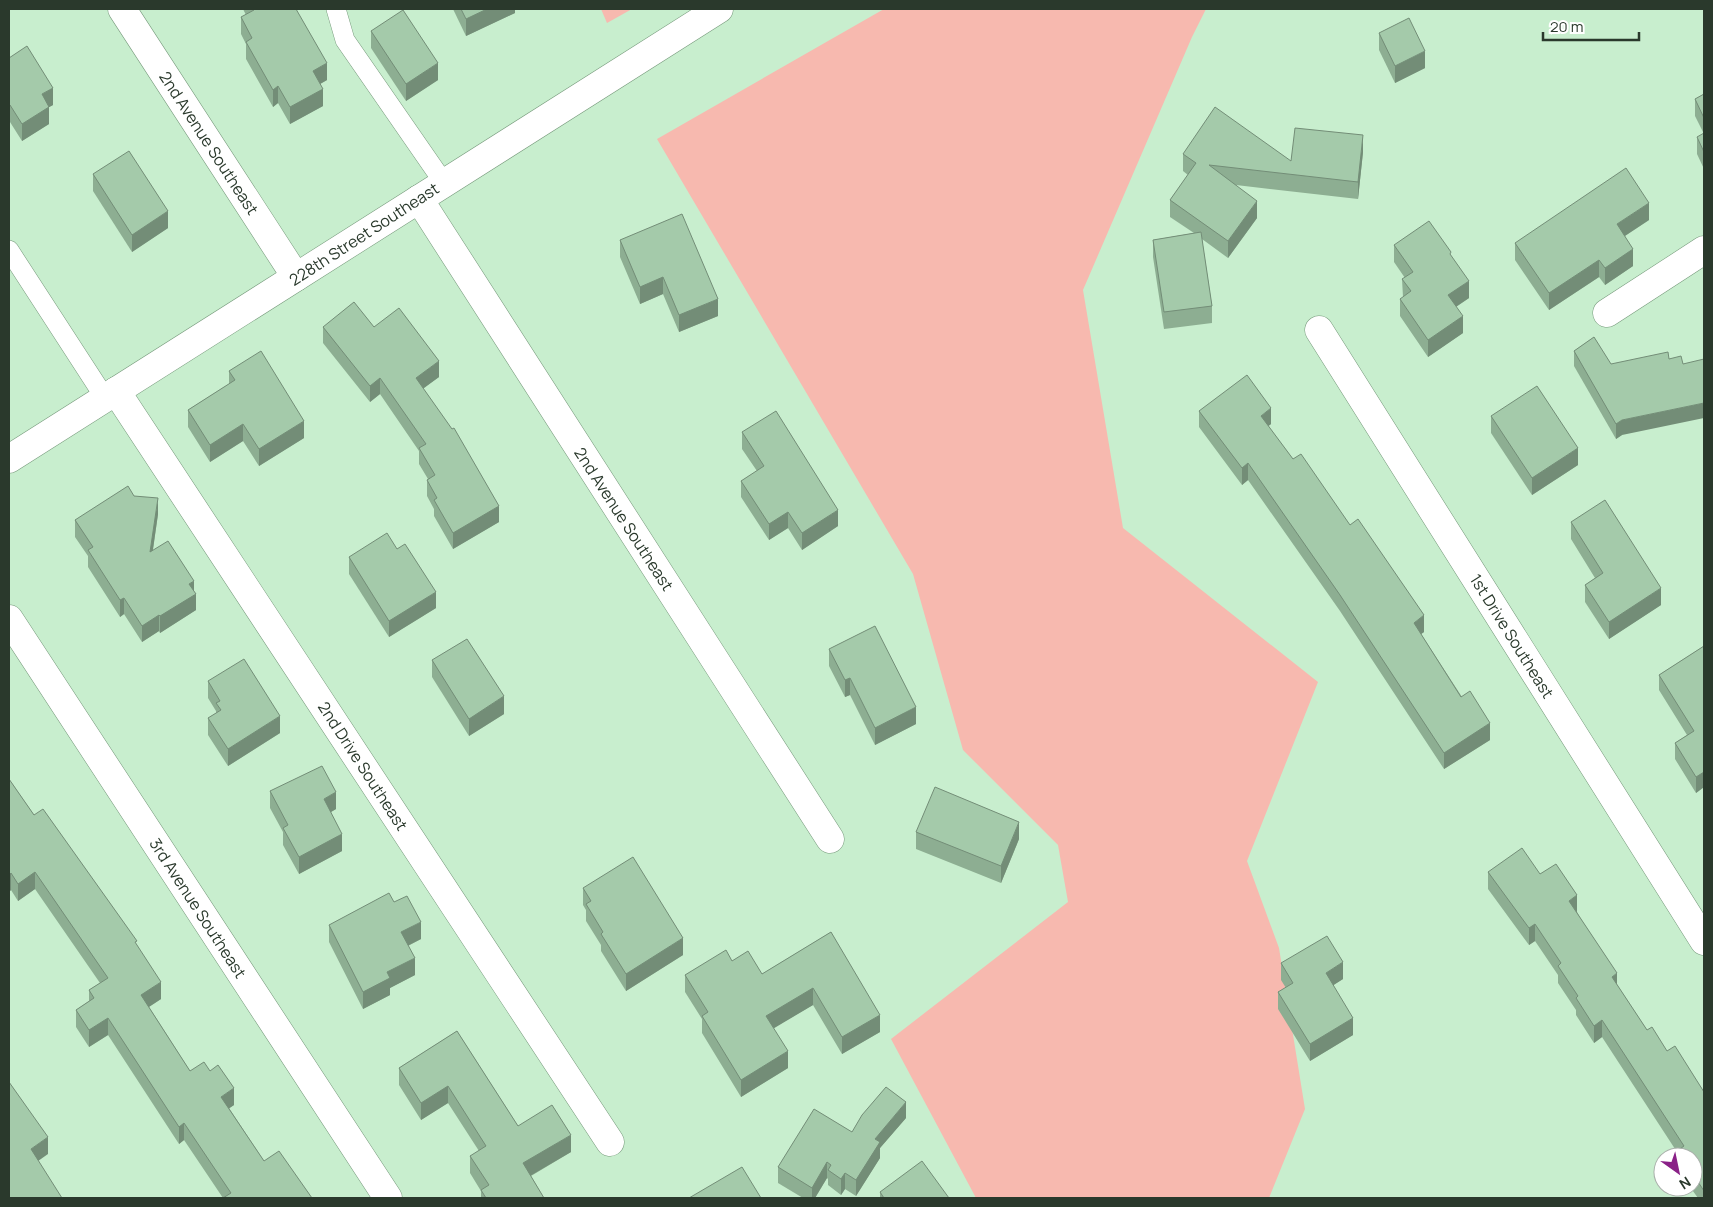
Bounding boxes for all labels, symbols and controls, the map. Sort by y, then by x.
scale bar [1543,10,1639,42]
text: 20 m [1550,16,1583,37]
street label: 2nd Avenue Southeast [154,67,264,219]
street label: 228th Street Southeast [285,177,443,291]
street label: 2nd Avenue Southeast [569,443,679,595]
street label: 1st Drive Southeast [1465,570,1559,702]
street label: 2nd Drive Southeast [313,697,413,835]
street label: 3rd Avenue Southeast [144,834,252,982]
north arrow [1653,1147,1703,1197]
text: N [1676,1173,1695,1194]

